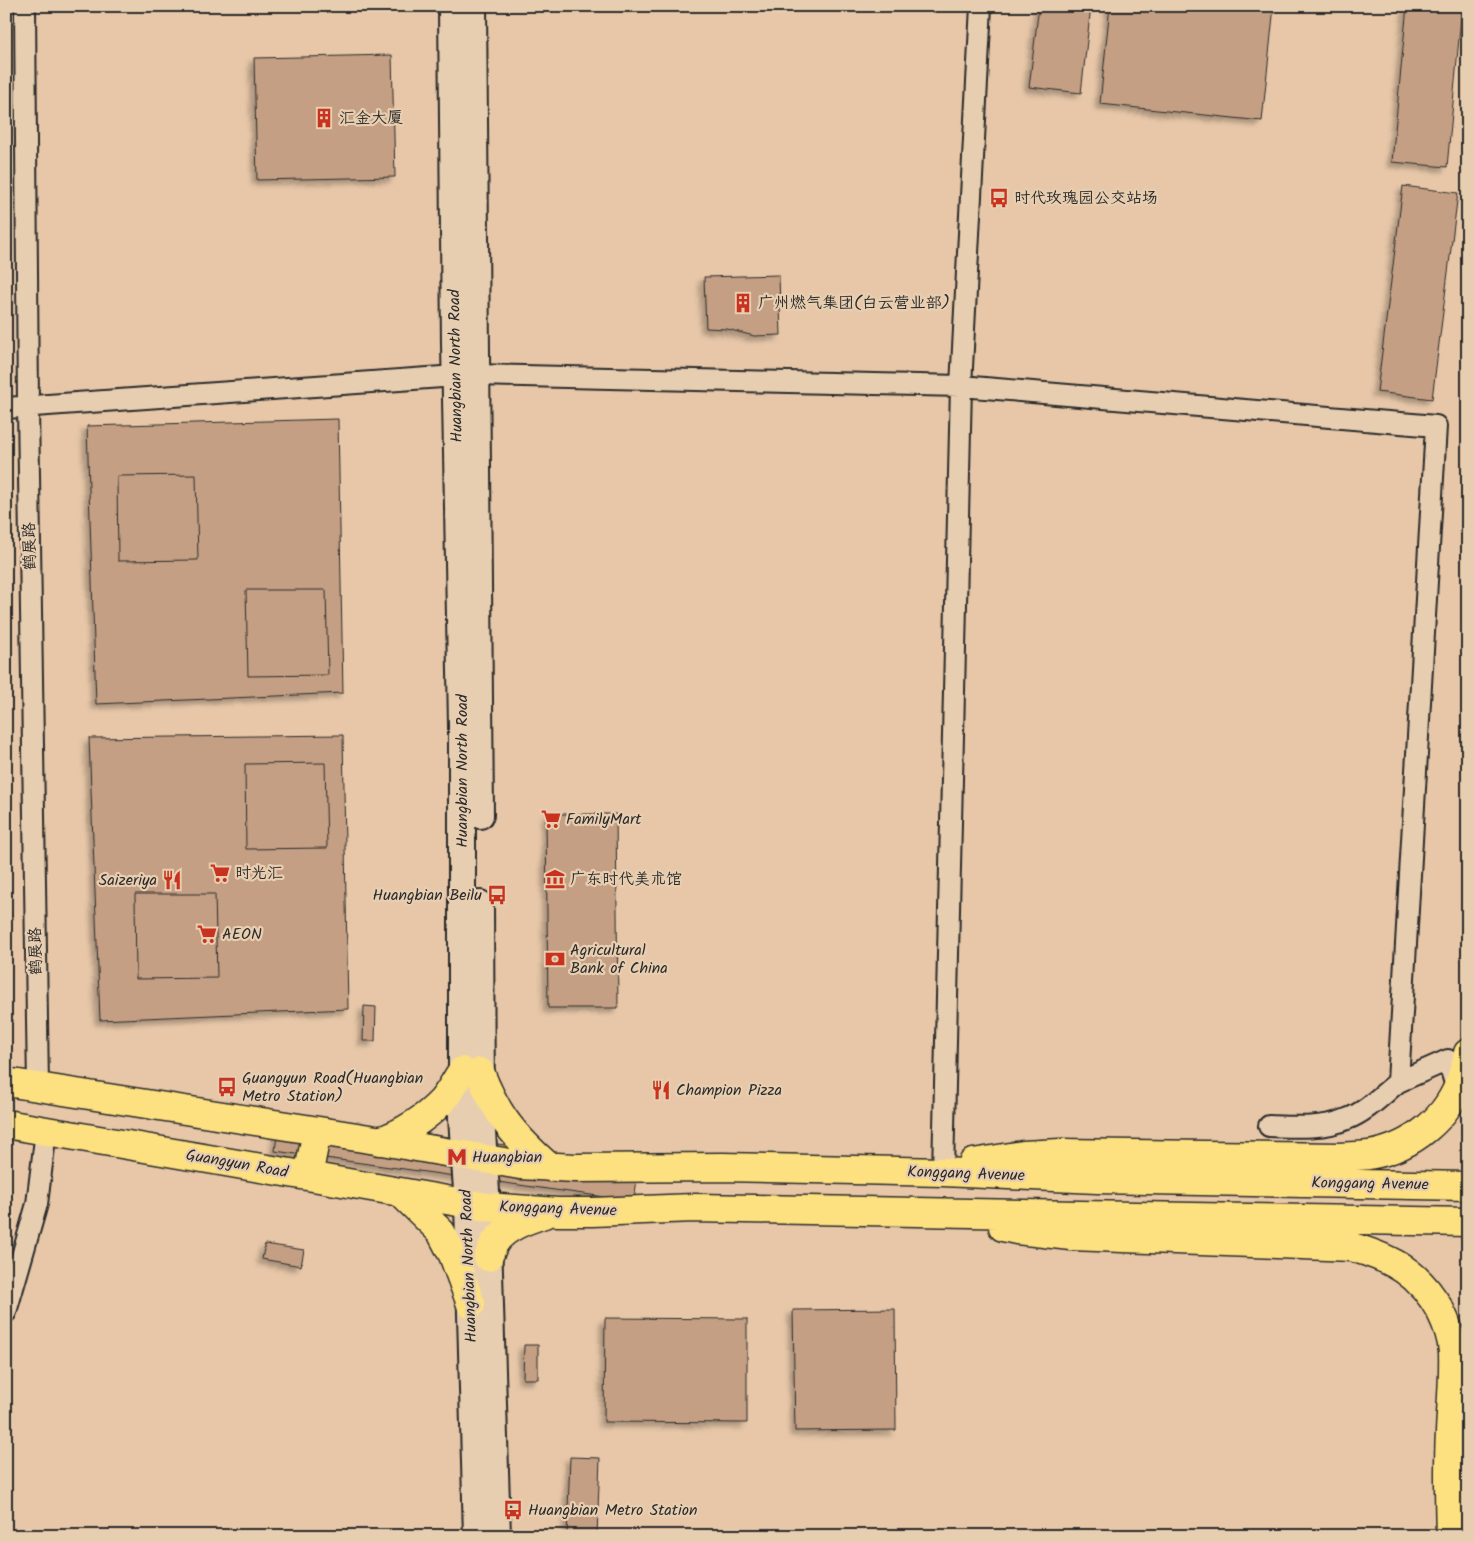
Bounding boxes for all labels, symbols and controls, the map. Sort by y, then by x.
place label: 汇金大厦 [339,106,403,131]
building icon: 汇金大厦 [313,107,335,129]
place label: 时代玫瑰园公交站场 [1014,186,1158,211]
bus stop icon: 时代玫瑰园公交站场 [988,187,1010,209]
street label: Huangbian North Road [442,288,470,443]
place label: 广州燃气集团(白云营业部) [758,291,950,316]
building icon: 广州燃气集团(白云营业部) [732,292,754,314]
street label: 鹤展路 [17,522,43,570]
street label: Huangbian North Road [450,693,475,848]
place label: FamilyMart [566,807,642,832]
supermarket icon: FamilyMart [540,808,562,830]
place label: 时光汇 [235,861,283,886]
supermarket icon: 时光汇 [209,862,231,884]
place label: 广东时代美术馆 [570,867,682,892]
place label: Saizeriya [99,868,157,893]
museum icon: 广东时代美术馆 [544,868,566,890]
restaurant icon: Saizeriya [161,869,183,891]
place label: Huangbian Beilu [372,883,482,908]
bus stop icon: Huangbian Beilu [486,884,508,906]
place label: AEON [222,922,262,947]
supermarket icon: AEON [196,923,218,945]
street label: 鹤展路 [23,927,49,975]
place label: Agricultural Bank of China [570,938,668,981]
bank icon: Agricultural Bank of China [544,948,566,970]
place label: Guangyun Road(Huangbian Metro Station) [242,1066,423,1109]
bus stop icon: Guangyun Road(Huangbian Metro Station) [216,1076,238,1098]
place label: Champion Pizza [676,1078,782,1103]
restaurant icon: Champion Pizza [650,1079,672,1101]
street label: Guangyun Road [184,1143,291,1185]
place label: Huangbian [472,1145,542,1170]
metro station icon: Huangbian [446,1146,468,1168]
street label: Konggang Avenue [907,1159,1025,1189]
street label: Konggang Avenue [1311,1170,1429,1198]
street label: Huangbian North Road [454,1188,484,1343]
street label: Konggang Avenue [499,1194,617,1224]
place label: Huangbian Metro Station [528,1498,698,1523]
bus stop icon: Huangbian Metro Station [502,1499,524,1521]

